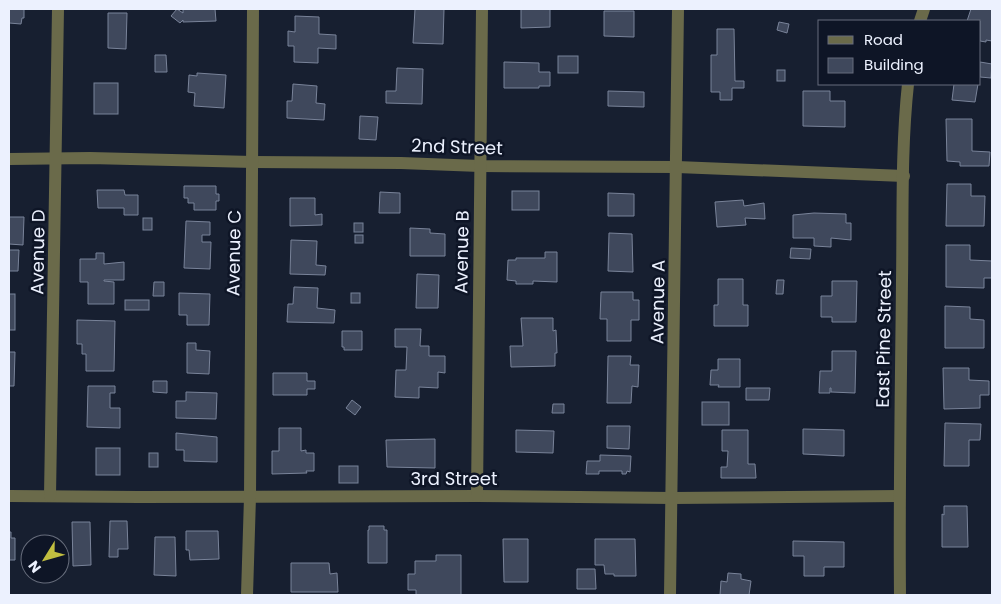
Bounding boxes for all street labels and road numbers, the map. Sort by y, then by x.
street label: 2nd Street [411,132,503,161]
street label: Avenue D [24,209,51,295]
street label: Avenue C [220,210,247,296]
street label: Avenue B [448,210,475,294]
street label: Avenue A [644,260,671,344]
street label: East Pine Street [870,270,897,408]
street label: 3rd Street [411,466,498,491]

